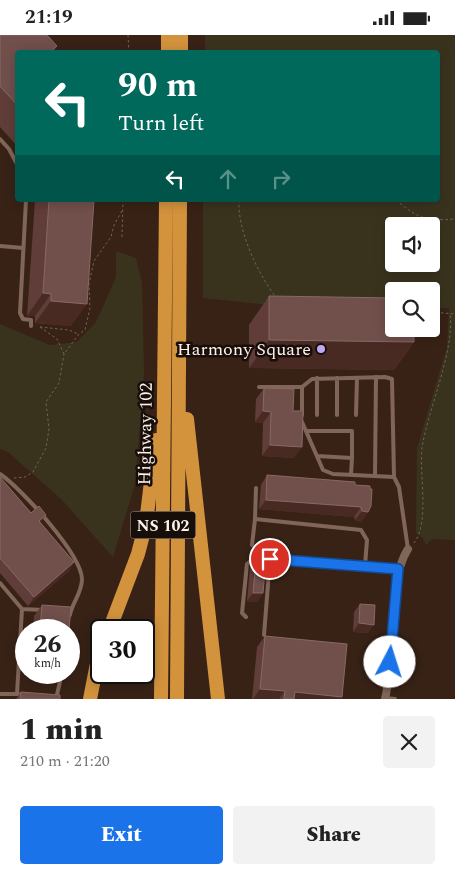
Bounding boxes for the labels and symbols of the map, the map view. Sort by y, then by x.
place label: Harmony Square [177,336,311,363]
marker: Harmony Square [315,343,327,355]
street label: Highway 102 [131,382,160,486]
road number: NS 102 [130,511,196,539]
pin [249,538,291,580]
speed limit sign: 30 [90,619,155,684]
position arrow [363,635,415,687]

